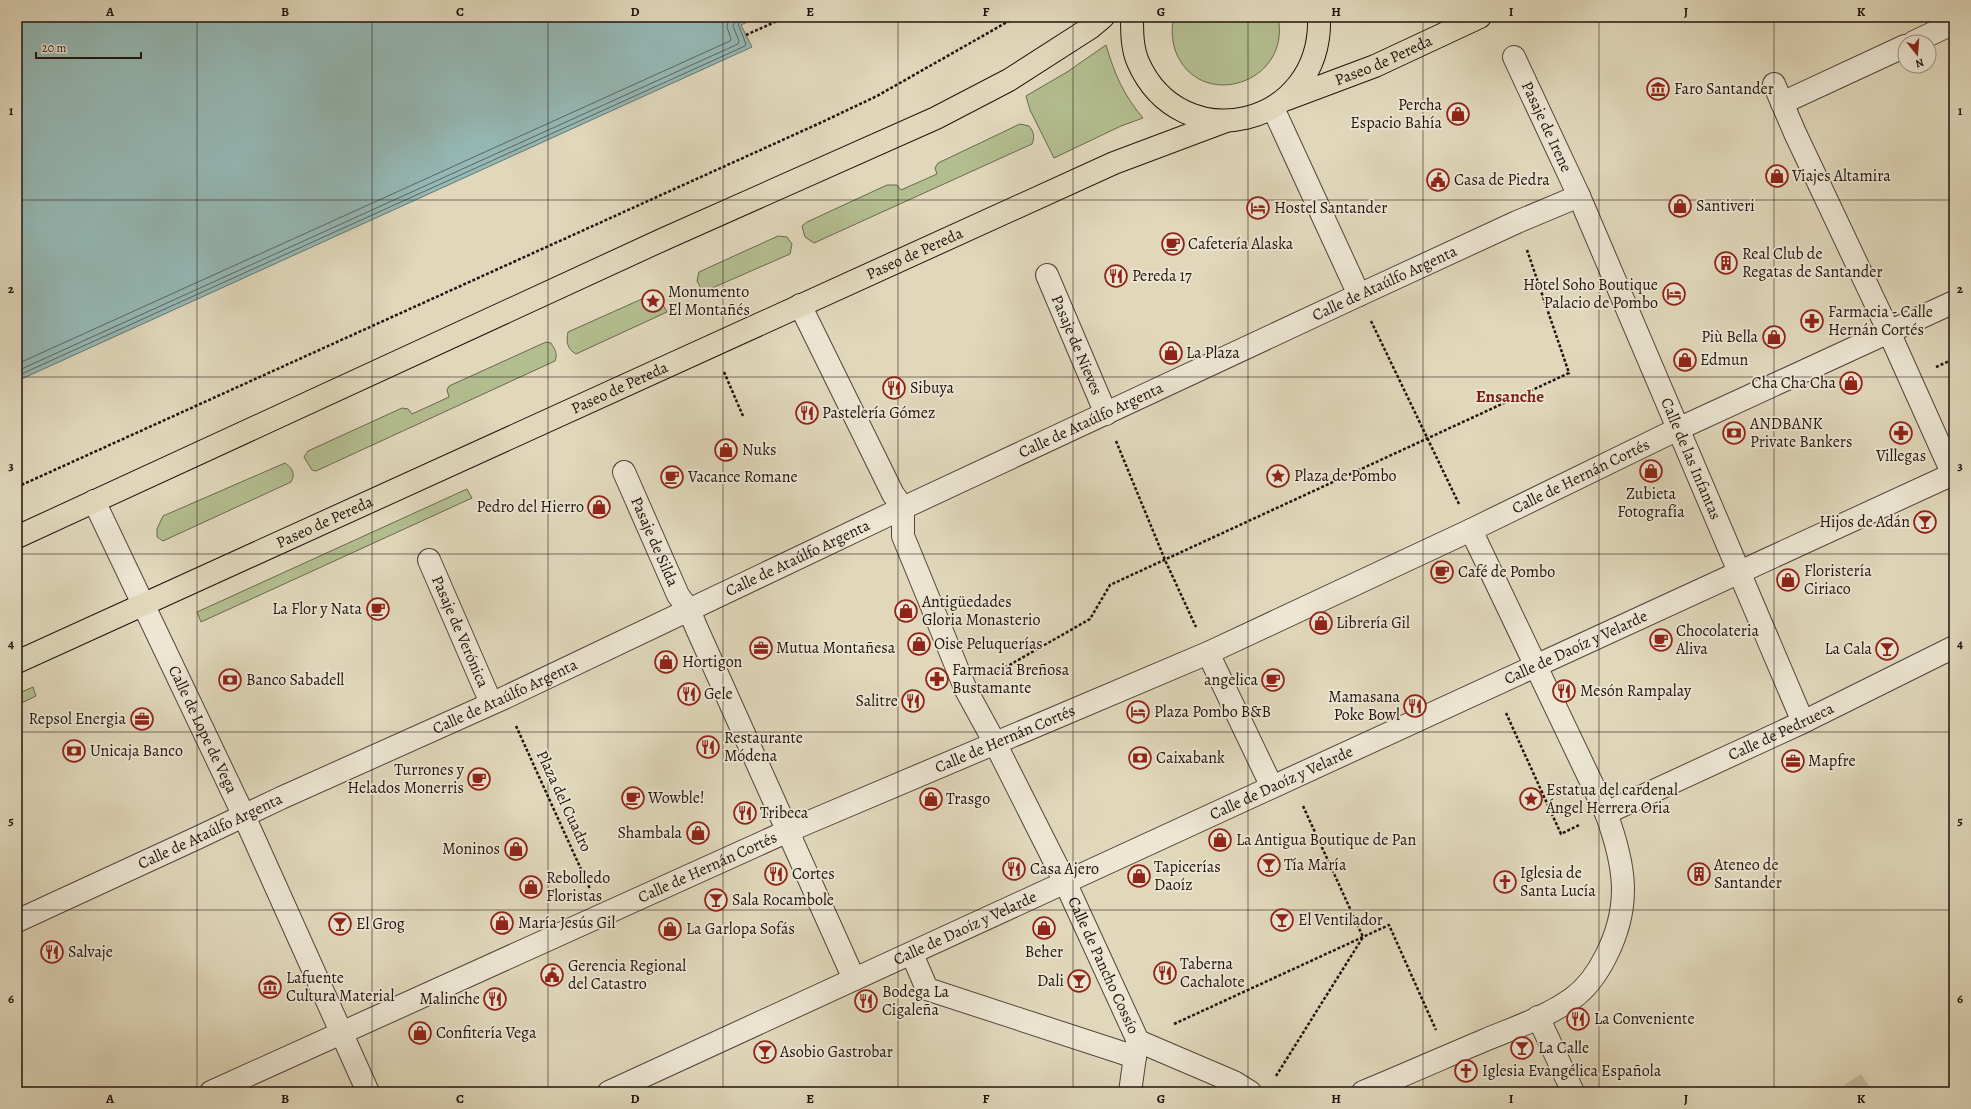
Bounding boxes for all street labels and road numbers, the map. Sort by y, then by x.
street label: Paseo de Pereda [1332,30,1436,91]
street label: Pasaje de Irene [1516,78,1577,176]
street label: Paseo de Pereda [863,222,967,285]
street label: Calle de Ataúlfo Argenta [1309,240,1461,326]
street label: Pasaje de Nieves [1046,292,1108,398]
street label: Paseo de Pereda [568,356,672,419]
street label: Calle de Ataúlfo Argenta [1015,377,1167,463]
street label: Calle de las Infantas [1655,394,1727,523]
street label: Calle de Hernán Cortés [1508,434,1653,519]
street label: Paseo de Pereda [273,490,377,554]
street label: Pasaje de Silda [625,493,684,590]
street label: Calle de Ataúlfo Argenta [722,514,874,602]
street label: Pasaje de Verónica [426,572,494,692]
street label: Calle de Daoíz y Velarde [1500,605,1651,690]
street label: Calle de Ataúlfo Argenta [429,653,581,740]
street label: Calle de Lope de Vega [163,662,243,798]
street label: Calle de Pedrueca [1725,697,1838,766]
street label: Calle de Hernán Cortés [931,700,1079,779]
street label: Calle de Daoíz y Velarde [1206,740,1357,825]
street label: Plaza del Cuadro [531,747,597,855]
street label: Calle de Ataúlfo Argenta [134,788,287,875]
street label: Calle de Hernán Cortés [634,826,781,908]
street label: Calle de Daoíz y Velarde [890,886,1040,971]
street label: Calle de Pancho Cossío [1062,893,1144,1038]

